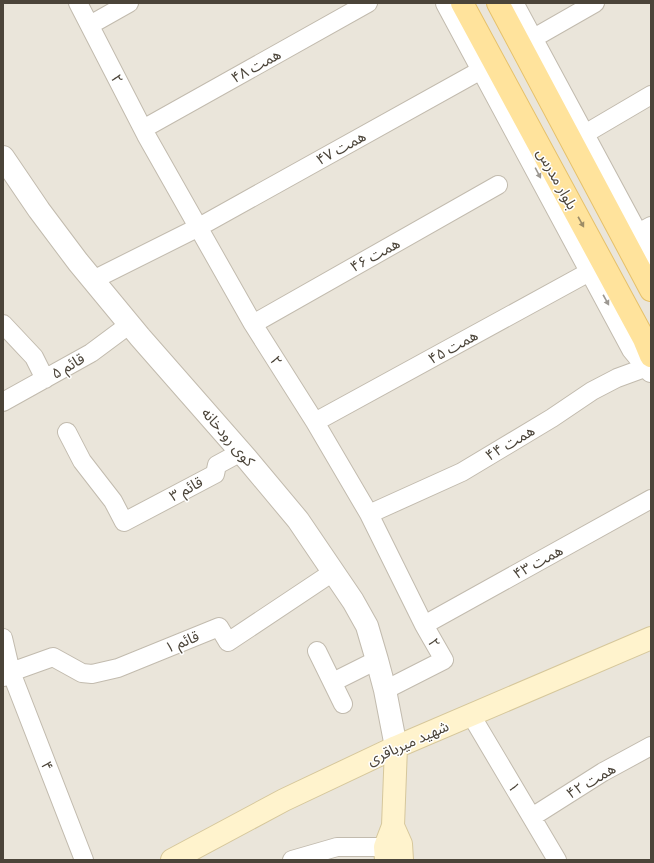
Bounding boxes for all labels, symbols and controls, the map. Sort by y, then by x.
street label: همت ۴۸ [228,45,284,87]
street label: ۲ [107,71,127,87]
street label: همت ۴۷ [313,127,369,169]
street label: بلوار مدرس [533,145,581,213]
one-way arrow [535,168,541,179]
one-way arrow [577,216,584,228]
street label: همت ۴۶ [347,234,403,276]
one-way arrow [603,294,610,306]
street label: همت ۴۵ [425,326,481,368]
street label: قائم ۵ [48,349,89,384]
street label: ۲ [266,352,286,370]
street label: کوی رودخانه [198,404,259,471]
street label: همت ۴۴ [482,421,538,465]
street label: قائم ۳ [166,473,207,507]
street label: همت ۴۳ [510,541,566,583]
street label: قائم ۱ [162,627,203,659]
street label: ۲ [424,635,444,651]
street label: شهید میرباقری [364,717,452,769]
street label: ۴ [37,759,57,773]
street label: همت ۴۲ [563,759,619,803]
street label: ۱ [504,779,524,795]

